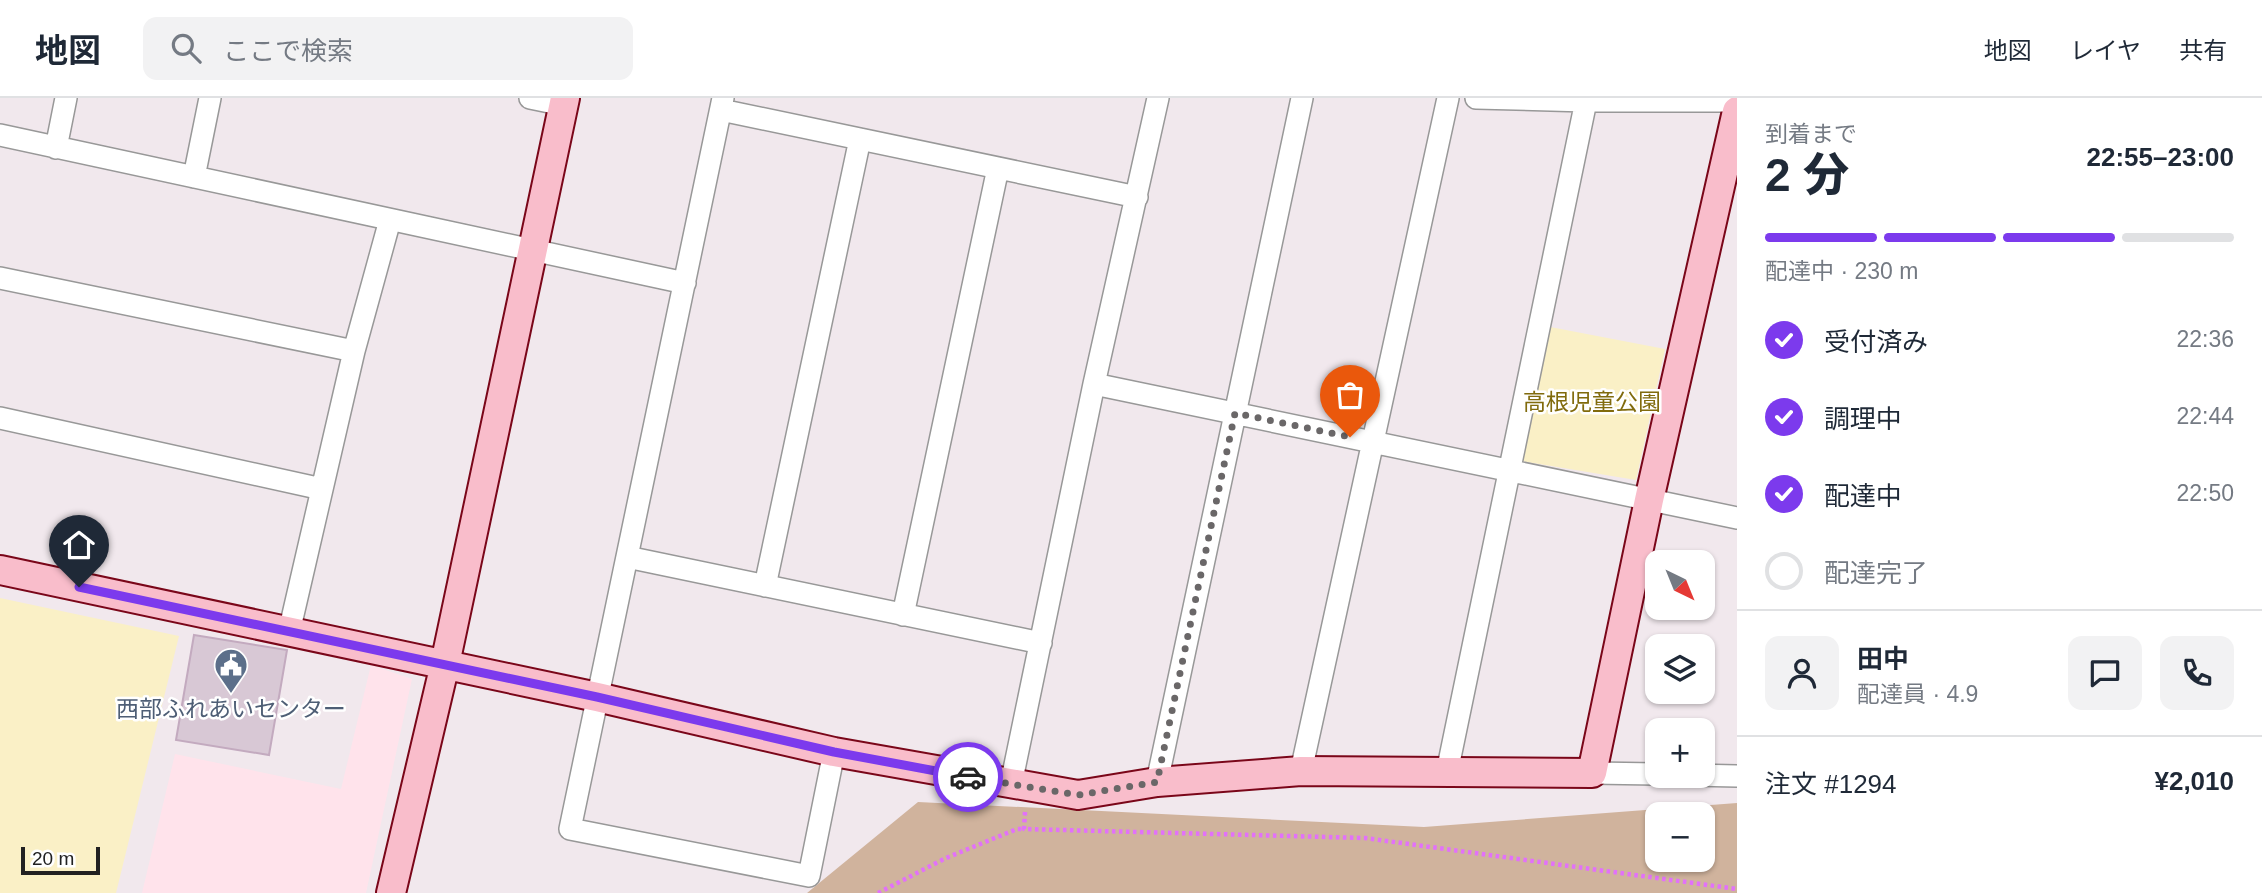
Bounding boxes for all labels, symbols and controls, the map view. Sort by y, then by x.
search box [143,17,633,80]
icon: search [167,29,205,67]
text: 地図 [35,32,101,69]
text: ここで検索 [223,36,353,66]
text: 地図 [1984,37,2032,64]
text: レイヤ [2070,37,2141,64]
text: 共有 [2179,37,2227,64]
text: 到着まで [1765,121,1857,147]
text: 22:55–23:00 [2087,142,2234,172]
text: 2 分 [1765,149,1849,201]
text: 配達中 · 230 m [1765,258,1918,284]
icon: check [1765,321,1803,359]
text: 22:36 [2176,326,2234,352]
text: 受付済み [1824,327,1928,357]
pin [1320,365,1380,437]
icon: bag [1331,376,1369,414]
park label: 高根児童公園 [1523,389,1661,415]
icon: check [1765,398,1803,436]
text: 22:44 [2176,403,2234,429]
text: 調理中 [1824,404,1902,434]
icon: check [1765,475,1803,513]
text: 22:50 [2176,480,2234,506]
text: 配達中 [1824,481,1902,511]
pin [49,515,109,587]
icon: home [60,526,98,564]
north arrow [1645,550,1715,620]
map controls [1645,550,1715,872]
text: 配達完了 [1824,558,1928,588]
button: layers [1645,634,1715,704]
button: person [1765,636,1839,710]
button: chat [2068,636,2142,710]
button: phone [2160,636,2234,710]
text: 田中 [1857,644,1909,674]
public building icon: 西部ふれあいセンター [212,646,250,695]
text: 配達員 · 4.9 [1857,681,1978,707]
place label: 西部ふれあいセンター [116,696,346,722]
button: + [1645,718,1715,788]
courier [933,742,1003,812]
icon: car [949,758,987,796]
text: ¥2,010 [2154,766,2234,796]
text: 注文 #1294 [1765,769,1897,799]
button: − [1645,802,1715,872]
scale bar [21,844,100,876]
text: 20 m [32,848,74,869]

